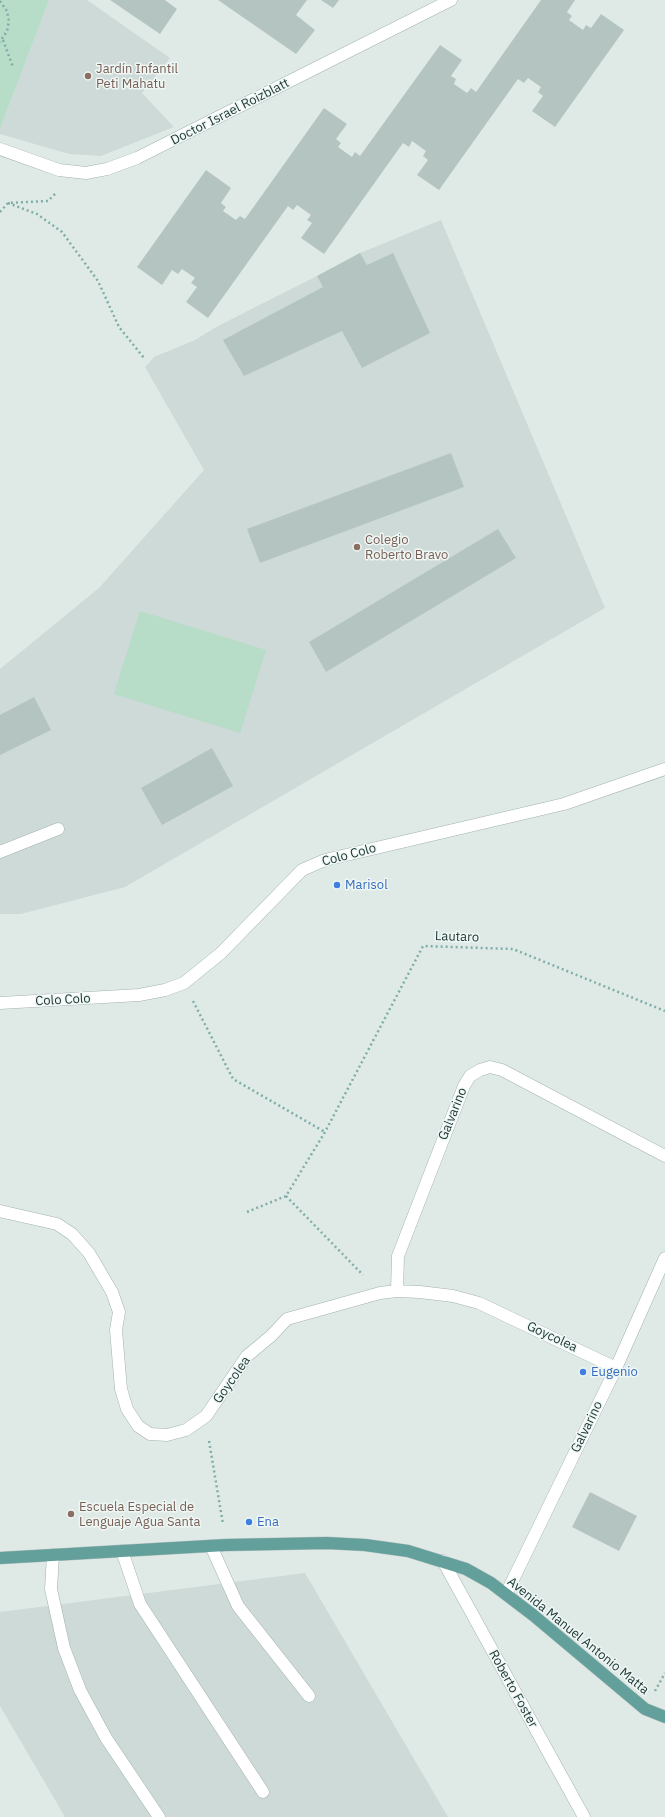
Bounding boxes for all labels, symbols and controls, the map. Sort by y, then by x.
place label: Jardín Infantil Peti Mahatu [96,61,178,92]
marker: Jardín Infantil Peti Mahatu [83,71,93,81]
street label: Doctor Israel Roizblatt [168,75,292,149]
place label: Colegio Roberto Bravo [365,532,448,563]
marker: Colegio Roberto Bravo [352,542,362,552]
street label: Colo Colo [320,840,378,870]
place label: Marisol [345,877,388,893]
marker: Marisol [332,880,342,890]
street label: Lautaro [435,928,479,946]
street label: Colo Colo [35,991,91,1009]
street label: Galvarino [435,1085,471,1143]
street label: Goycolea [524,1319,580,1355]
street label: Goycolea [210,1353,254,1407]
place label: Eugenio [591,1364,638,1380]
marker: Eugenio [578,1367,588,1377]
street label: Galvarino [568,1399,606,1455]
place label: Escuela Especial de Lenguaje Agua Santa [79,1499,200,1530]
marker: Escuela Especial de Lenguaje Agua Santa [66,1509,76,1519]
place label: Ena [257,1514,279,1530]
marker: Ena [244,1517,254,1527]
street label: Avenida Manuel Antonio Matta [504,1574,652,1698]
street label: Roberto Foster [485,1647,541,1731]

